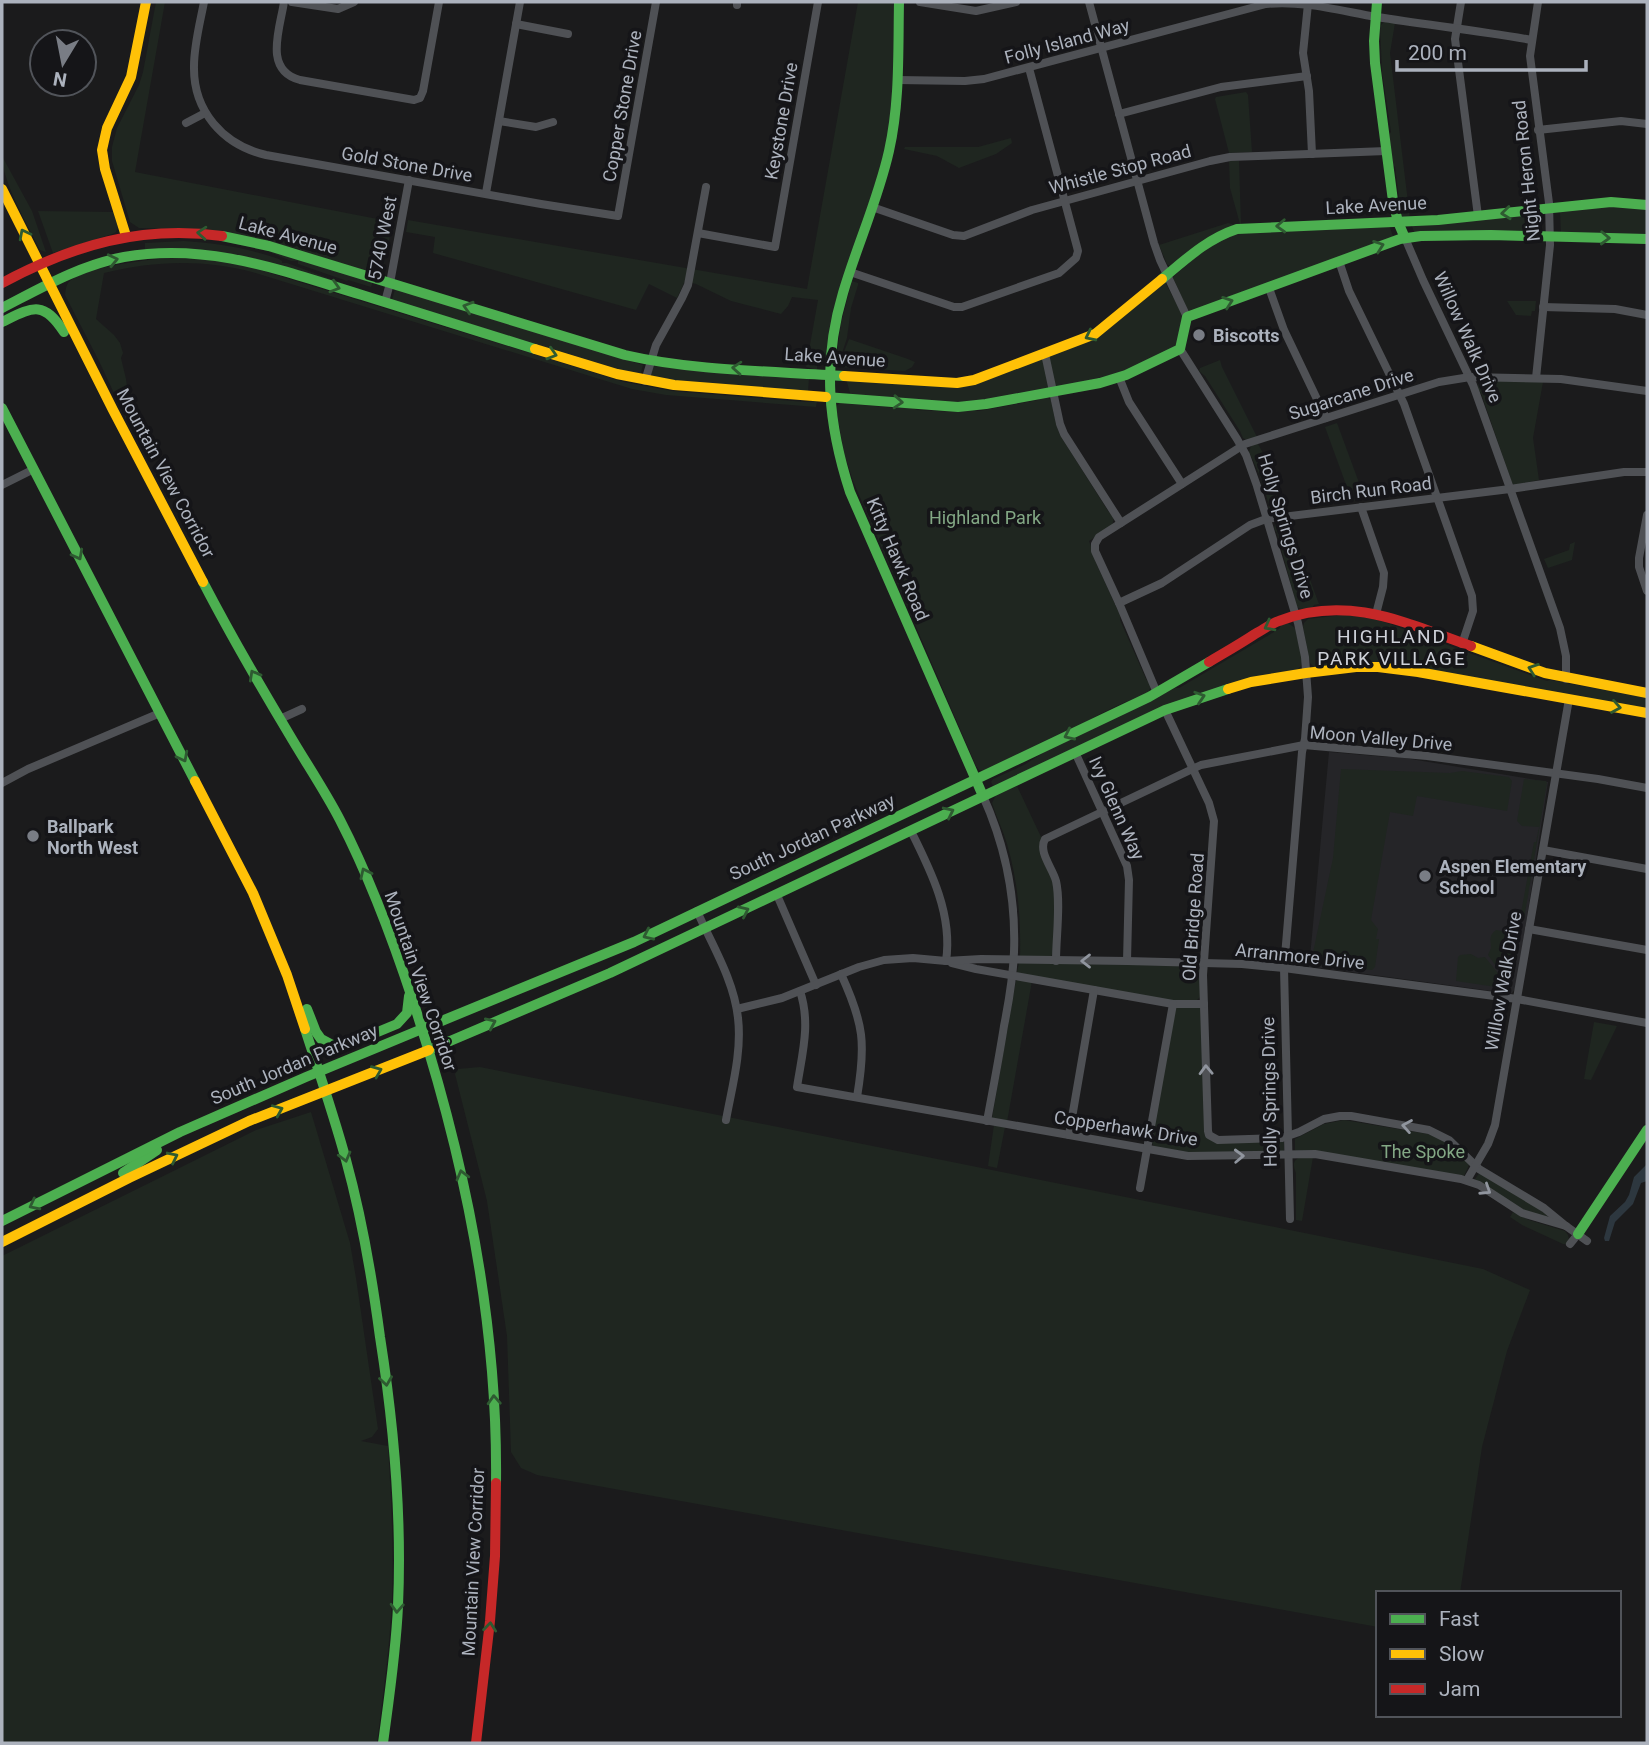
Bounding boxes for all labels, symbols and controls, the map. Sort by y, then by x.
street label: Folly Island Way [1002,14,1132,68]
north arrow [28,28,98,98]
scale bar [1397,28,1586,72]
street label: Copper Stone Drive [598,29,646,183]
text: 200 m [1408,41,1467,65]
street label: Keystone Drive [760,61,802,181]
text: N [52,67,69,92]
street label: Night Heron Road [1508,99,1544,243]
street label: Whistle Stop Road [1047,140,1193,198]
street label: Gold Stone Drive [340,142,474,186]
street label: Lake Avenue [1325,192,1427,218]
street label: 5740 West [364,194,400,282]
one-way arrow [1501,206,1512,221]
street label: Lake Avenue [236,212,340,258]
one-way arrow [1275,219,1286,234]
one-way arrow [196,226,207,241]
one-way arrow [19,229,33,241]
one-way arrow [1599,230,1610,245]
one-way arrow [1372,240,1384,254]
one-way arrow [106,254,118,268]
street label: Willow Walk Drive [1430,268,1506,406]
one-way arrow [328,278,340,293]
one-way arrow [1221,296,1233,310]
one-way arrow [462,300,474,315]
place label: Biscotts [1213,325,1279,346]
one-way arrow [1084,327,1097,341]
marker: Biscotts [1191,327,1207,343]
street label: Lake Avenue [784,343,886,371]
one-way arrow [545,346,558,360]
one-way arrow [731,361,742,376]
street label: Sugarcane Drive [1286,364,1416,424]
street label: Mountain View Corridor [112,385,220,561]
one-way arrow [893,395,904,410]
street label: Holly Springs Drive [1254,451,1318,601]
street label: Birch Run Road [1309,472,1433,508]
street label: Kitty Hawk Road [863,494,933,624]
park label: Highland Park [929,507,1042,528]
one-way arrow [70,548,84,561]
one-way arrow [1264,618,1276,631]
district label: HIGHLAND PARK VILLAGE [1317,625,1467,670]
one-way arrow [1527,663,1539,677]
one-way arrow [248,670,262,682]
one-way arrow [1194,690,1206,705]
one-way arrow [1610,699,1622,714]
street label: Moon Valley Drive [1309,721,1453,755]
one-way arrow [1064,726,1076,740]
one-way arrow [175,750,189,762]
street label: Ivy Glenn Way [1085,753,1149,863]
street label: South Jordan Parkway [726,789,898,884]
one-way arrow [942,807,954,821]
place label: Ballpark North West [47,816,138,858]
marker: Ballpark North West [25,828,41,844]
street label: Old Bridge Road [1178,852,1208,982]
place label: Aspen Elementary School [1439,856,1587,898]
one-way arrow [359,868,373,880]
marker: Aspen Elementary School [1417,868,1433,884]
street label: Mountain View Corridor [380,888,462,1074]
one-way arrow [737,905,749,919]
street label: Willow Walk Drive [1480,910,1526,1052]
one-way arrow [643,926,655,940]
street label: Arranmore Drive [1234,939,1366,973]
one-way arrow [1080,953,1091,969]
one-way arrow [484,1017,496,1031]
street label: Holly Springs Drive [1257,1017,1281,1167]
street label: South Jordan Parkway [207,1019,381,1109]
one-way arrow [1198,1064,1213,1075]
one-way arrow [370,1066,382,1080]
one-way arrow [271,1104,283,1118]
street label: Copperhawk Drive [1053,1106,1199,1150]
one-way arrow [1401,1119,1413,1134]
park label: The Spoke [1381,1141,1465,1162]
one-way arrow [1234,1148,1245,1163]
one-way arrow [166,1151,178,1165]
one-way arrow [336,1151,351,1163]
one-way arrow [456,1169,470,1181]
one-way arrow [1479,1182,1492,1195]
one-way arrow [29,1197,41,1210]
one-way arrow [379,1375,394,1387]
one-way arrow [486,1394,501,1405]
street label: Mountain View Corridor [458,1467,488,1657]
legend [1376,1591,1621,1717]
one-way arrow [390,1602,405,1613]
text: Fast [1439,1607,1480,1631]
one-way arrow [482,1621,497,1633]
text: Slow [1439,1642,1485,1666]
text: Jam [1439,1677,1480,1701]

